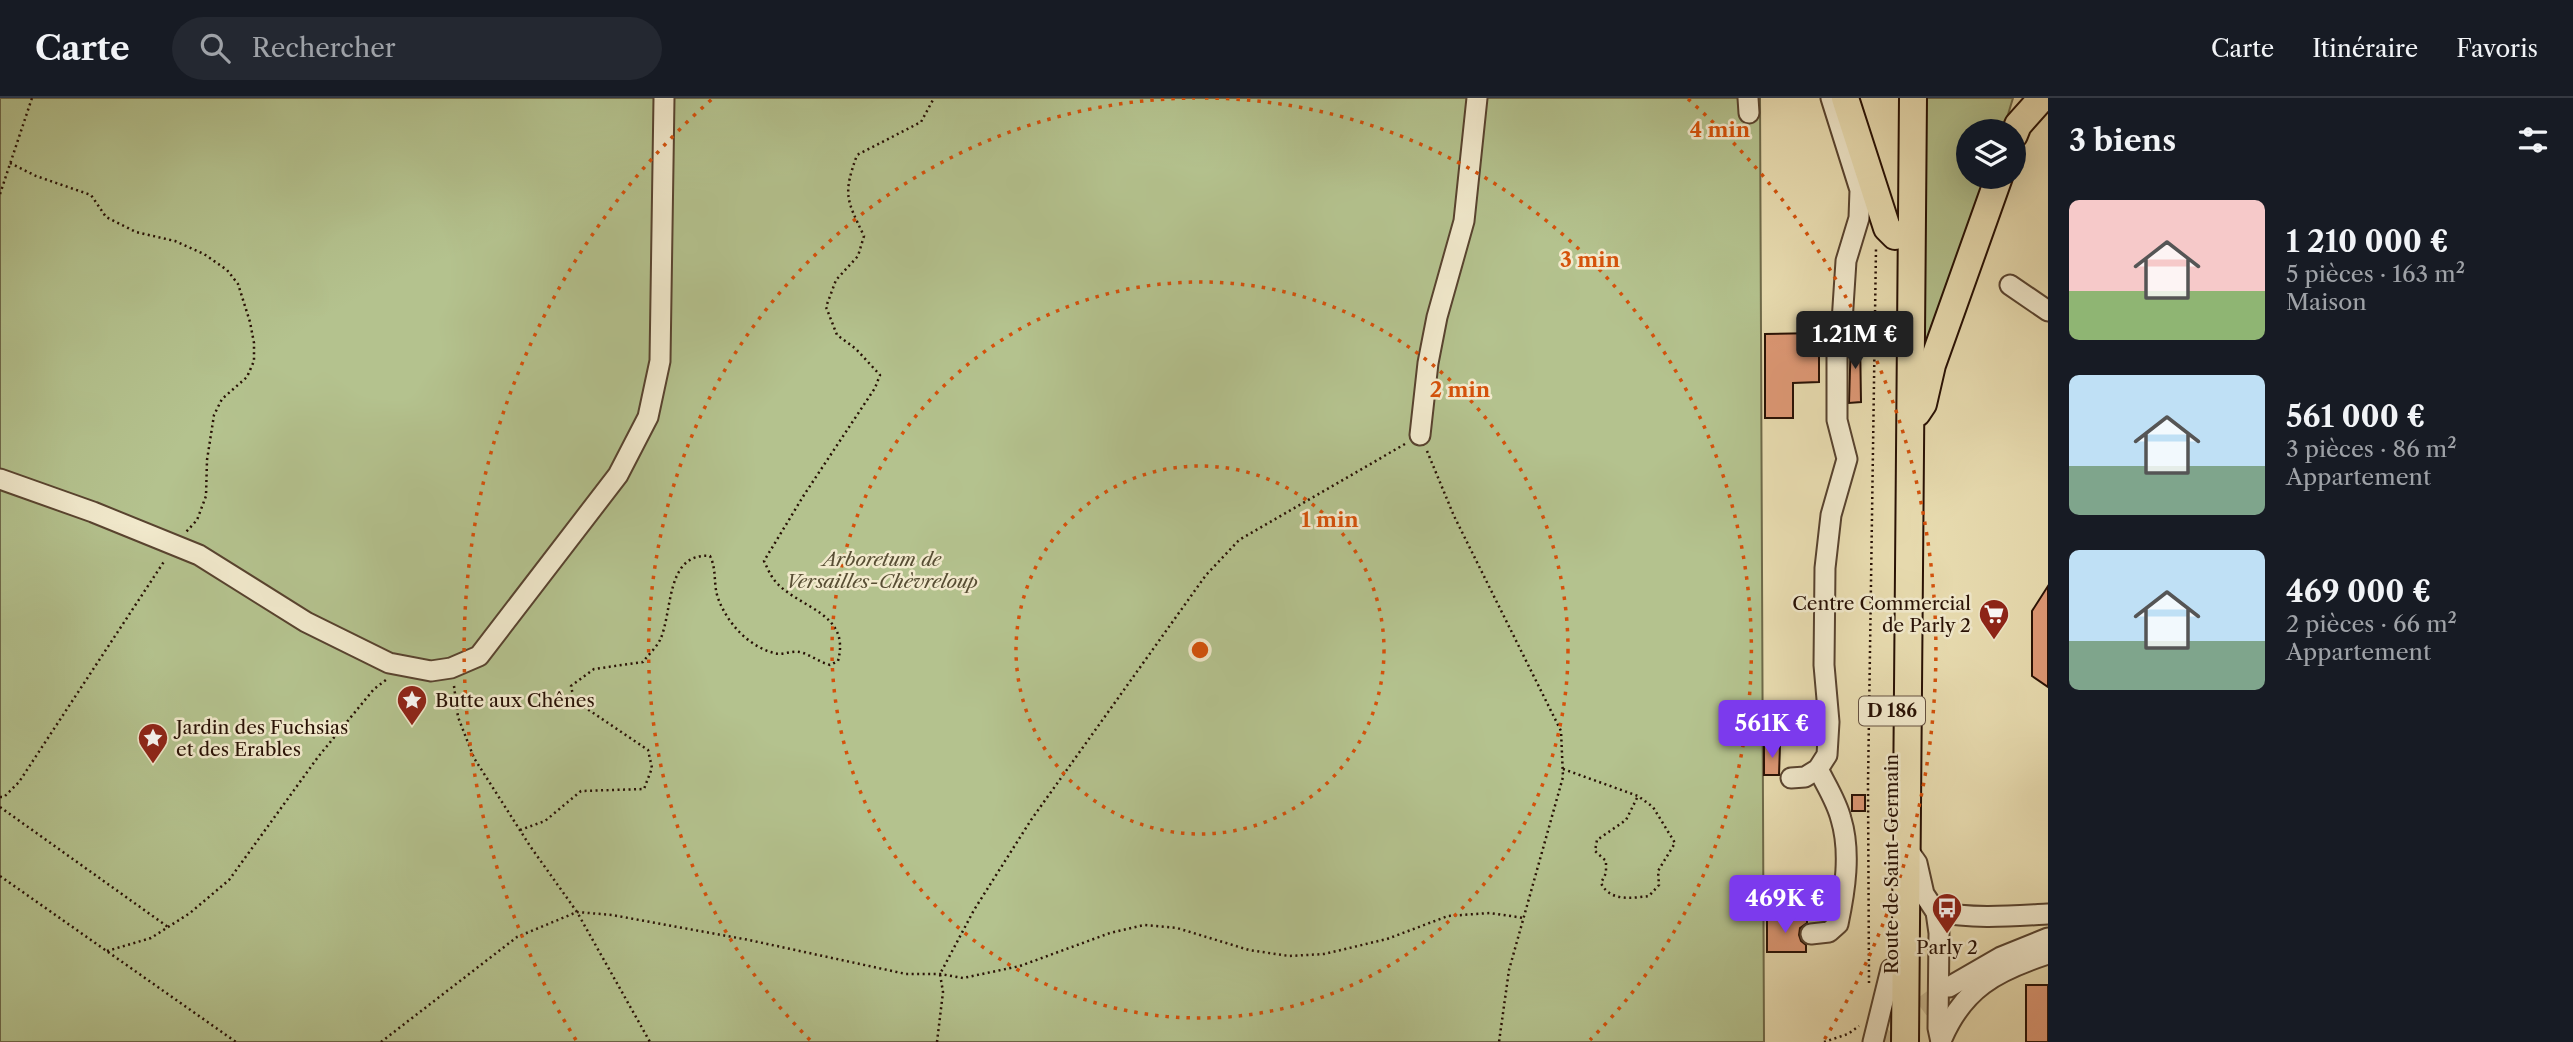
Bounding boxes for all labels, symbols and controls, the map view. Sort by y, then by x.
search box [172,17,662,80]
text: Carte [35,28,130,69]
icon: search [196,29,234,67]
text: Rechercher [252,32,396,64]
text: Carte [2211,34,2274,63]
text: Itinéraire [2312,34,2418,63]
text: Favoris [2456,34,2538,63]
text: 4 min [1690,117,1751,142]
map controls [1956,119,2026,189]
button: layers [1956,119,2026,189]
icon: filters [2514,121,2552,159]
text: 3 biens [2069,122,2176,159]
text: 1 210 000 € [2286,223,2449,260]
icon: home [2125,228,2209,312]
text: 3 min [1560,247,1621,272]
text: 5 pièces · 163 m² [2286,260,2465,288]
text: Maison [2286,288,2367,316]
pin: 1.21M € [1790,312,1920,371]
text: 1.21M € [1812,320,1898,348]
text: 2 min [1430,377,1491,402]
text: 561 000 € [2286,398,2425,435]
icon: home [2125,403,2209,487]
text: 3 pièces · 86 m² [2286,435,2457,463]
text: Appartement [2286,463,2431,491]
text: 1 min [1301,507,1359,532]
park label: Arboretum de Versailles-Chèvreloup [786,548,978,593]
text: 469 000 € [2286,573,2431,610]
icon: home [2125,578,2209,662]
place label: Centre Commercial de Parly 2 [1792,592,1971,637]
supermarket icon: Centre Commercial de Parly 2 [1977,597,2011,641]
text: 2 pièces · 66 m² [2286,610,2457,638]
centre of rings [1188,638,1212,662]
text: Appartement [2286,638,2431,666]
place icon: Butte aux Chênes [395,683,429,727]
place label: Butte aux Chênes [435,689,595,712]
road number: D 186 [1859,696,1925,726]
pin: 561K € [1715,700,1829,760]
text: 561K € [1734,709,1810,737]
place label: Jardin des Fuchsias et des Erables [173,716,348,761]
place icon: Jardin des Fuchsias et des Erables [136,721,170,765]
street label: Route de Saint-Germain [1880,754,1903,974]
pin: 469K € [1728,876,1842,935]
text: 469K € [1745,884,1825,912]
bus stop icon: Parly 2 [1930,891,1964,935]
place label: Parly 2 [1916,936,1978,959]

